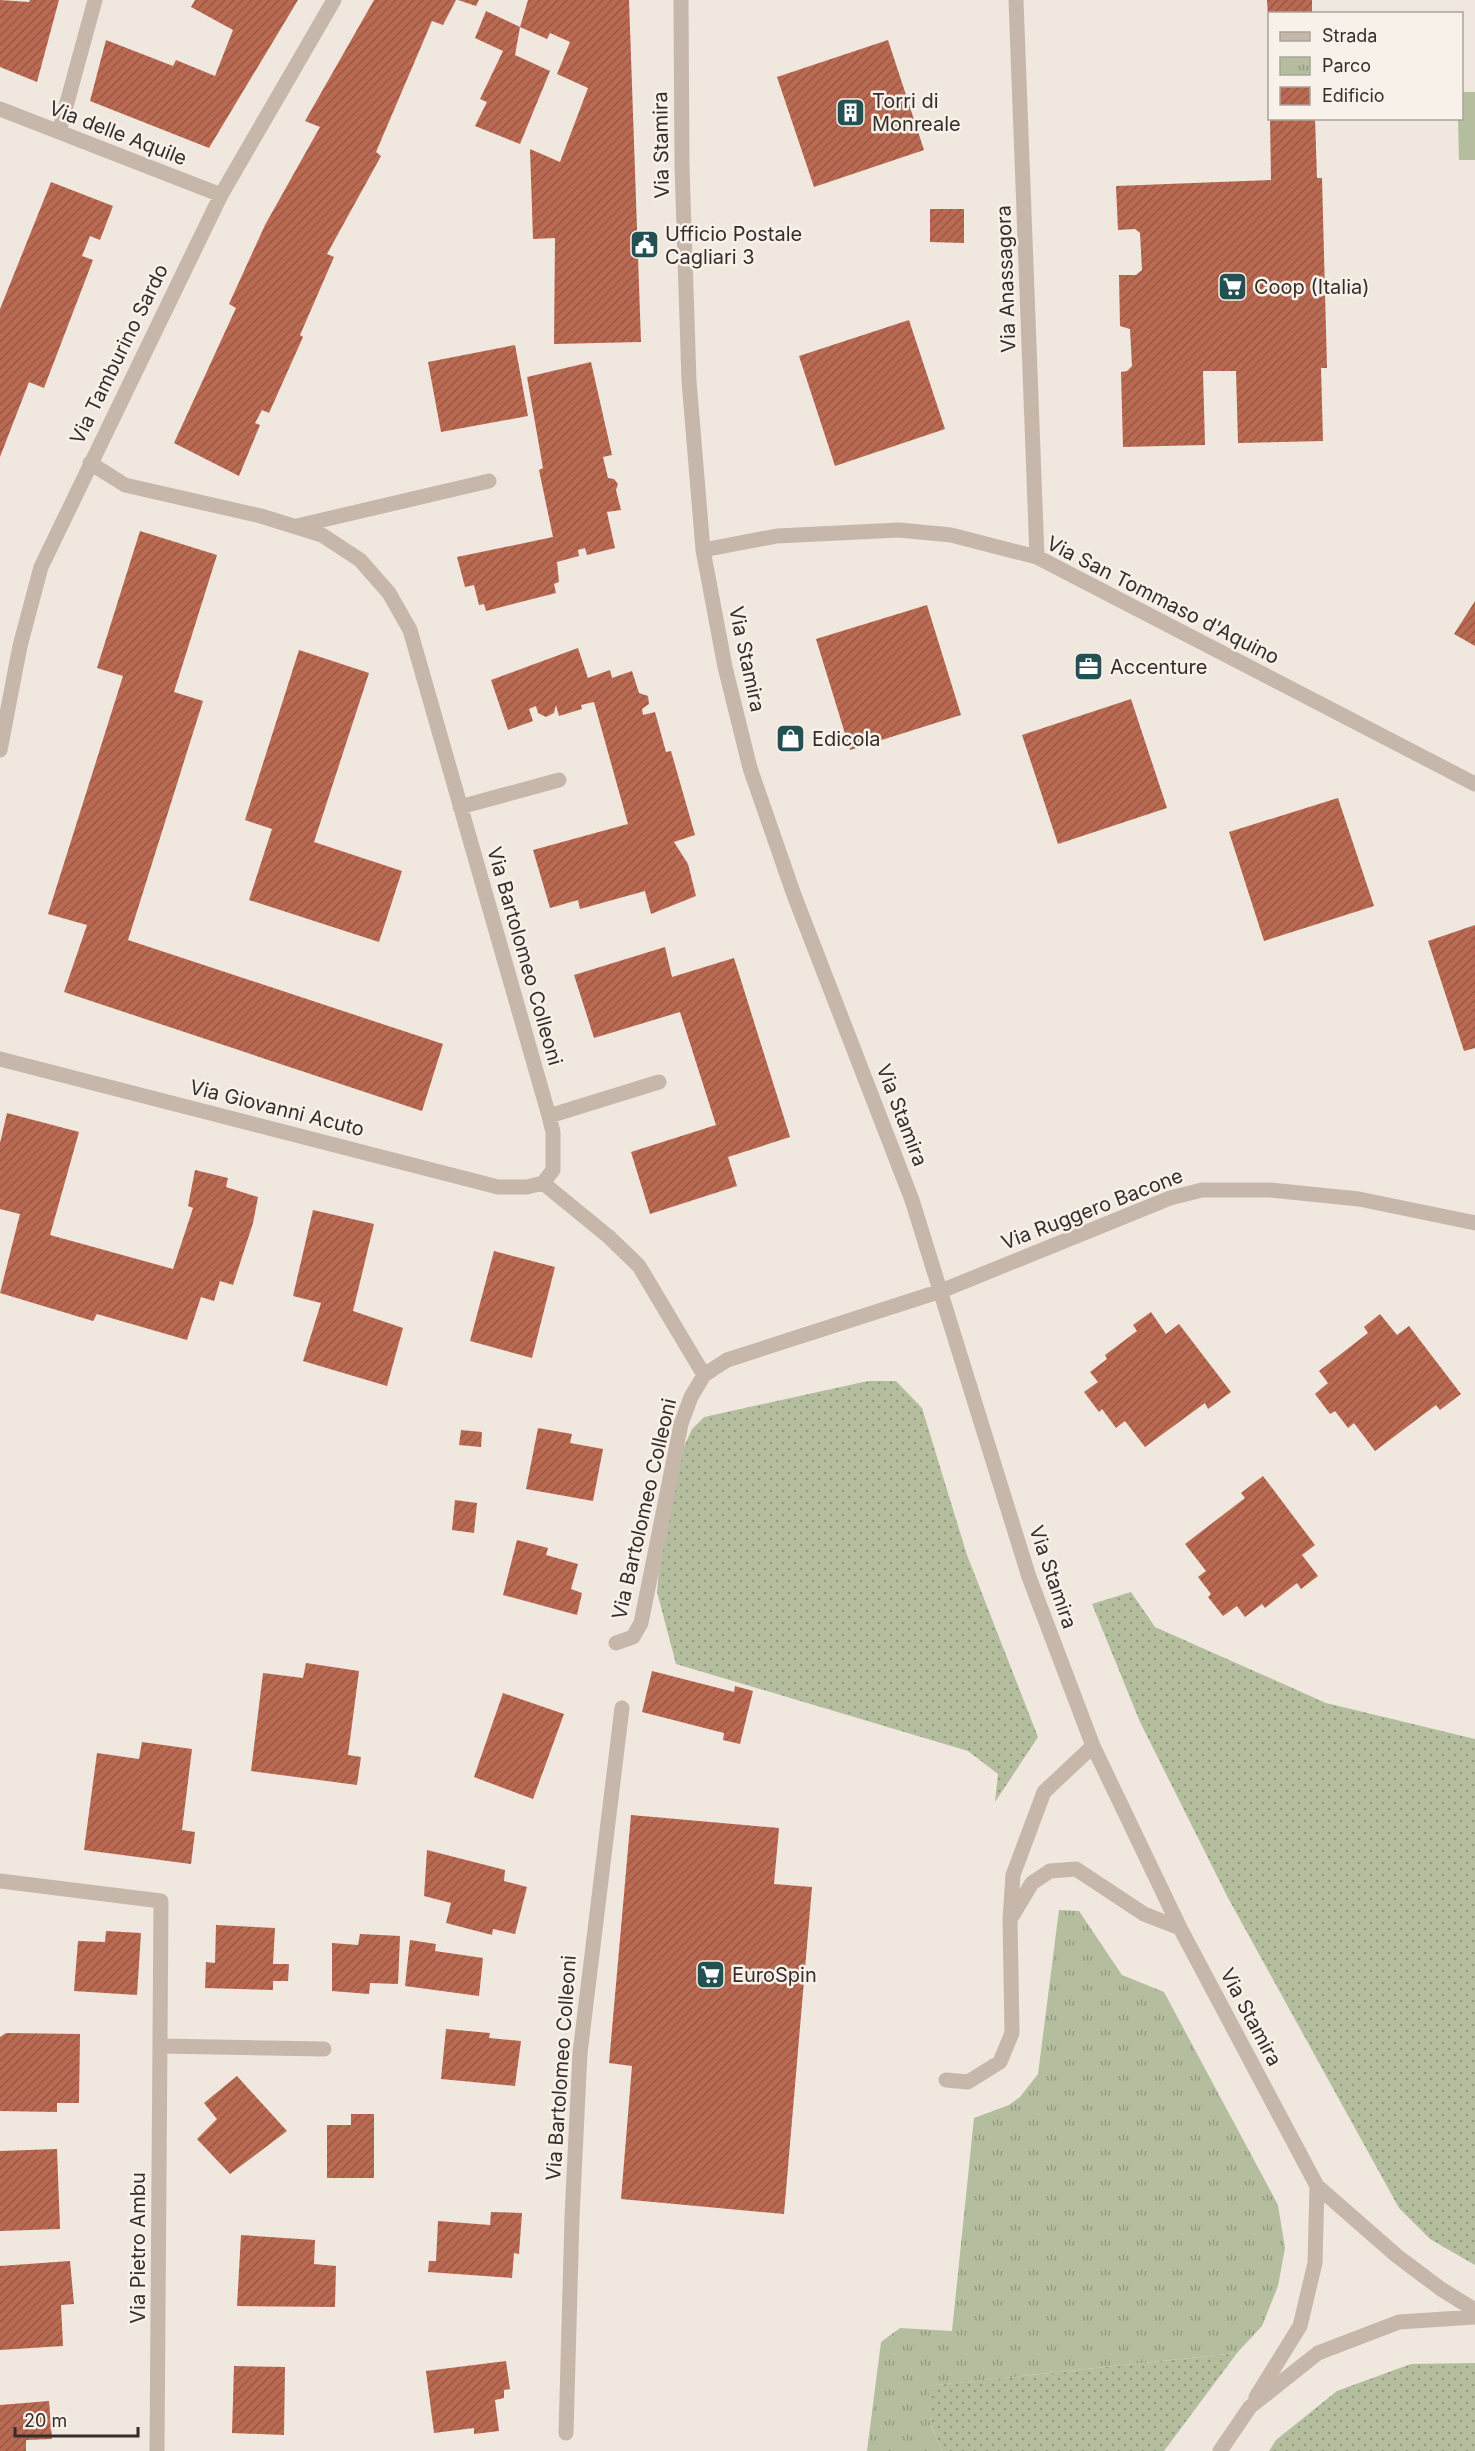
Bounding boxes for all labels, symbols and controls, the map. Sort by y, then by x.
legend [1268,12,1463,120]
text: Strada [1322,25,1377,46]
text: Parco [1322,55,1371,76]
text: Edificio [1322,85,1385,106]
place label: Torri di Monreale [872,89,961,136]
street label: Via Stamira [648,91,674,199]
street label: Via delle Aquile [46,96,190,170]
building icon: Torri di Monreale [835,97,867,129]
street label: Via Anassagora [991,205,1021,353]
place label: Ufficio Postale Cagliari 3 [665,222,802,269]
public building icon: Ufficio Postale Cagliari 3 [628,229,660,261]
street label: Via Tamburino Sardo [65,260,173,448]
supermarket icon: Coop (Italia) [1217,271,1249,303]
place label: Coop (Italia) [1254,275,1370,299]
street label: Via San Tommaso d'Aquino [1043,531,1283,669]
street label: Via Stamira [724,604,770,714]
office icon: Accenture [1073,651,1105,683]
place label: Accenture [1110,655,1207,679]
shop icon: Edicola [775,723,807,755]
place label: Edicola [812,727,881,751]
street label: Via Bartolomeo Colleoni [482,844,568,1068]
street label: Via Stamira [872,1061,932,1169]
street label: Via Giovanni Acuto [187,1075,367,1141]
street label: Via Ruggero Bacone [998,1163,1186,1255]
street label: Via Bartolomeo Colleoni [607,1396,681,1622]
street label: Via Stamira [1024,1522,1082,1632]
street label: Via Bartolomeo Colleoni [541,1954,581,2182]
supermarket icon: EuroSpin [695,1959,727,1991]
place label: EuroSpin [732,1963,817,1987]
street label: Via Stamira [1215,1964,1287,2070]
street label: Via Pietro Ambu [126,2172,150,2324]
scale bar [15,2400,138,2438]
text: 20 m [24,2410,67,2431]

